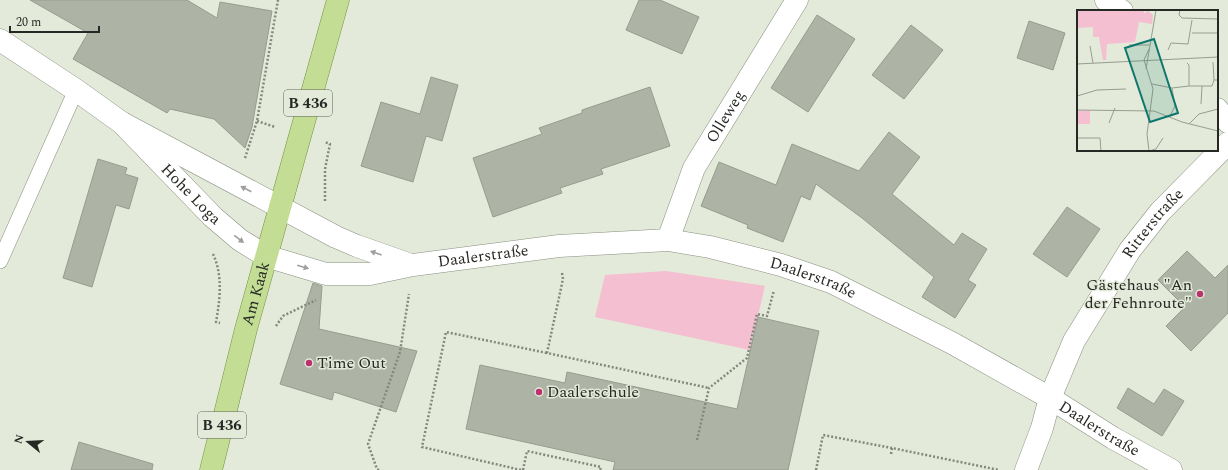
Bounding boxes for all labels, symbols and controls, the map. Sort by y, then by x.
scale bar [10,8,99,34]
inset map [1077,10,1218,151]
text: 20 m [16,13,41,32]
street label: Olleweg [700,85,751,148]
road number: B 436 [284,90,332,116]
street label: Hohe Loga [155,158,226,231]
street label: Ritterstraße [1116,183,1189,263]
one-way arrow [240,186,252,192]
one-way arrow [234,235,245,243]
street label: Daalerstraße [436,238,530,274]
one-way arrow [370,250,382,256]
street label: Daalerstraße [767,251,861,305]
street label: Am Kaak [236,259,276,328]
one-way arrow [298,264,310,270]
place label: Gästehaus "An der Fehnroute" [1085,273,1192,315]
marker: Gästehaus "An der Fehnroute" [1195,289,1205,299]
place label: Time Out [317,351,386,375]
marker: Time Out [304,358,314,368]
place label: Daalerschule [547,380,639,404]
marker: Daalerschule [534,387,544,397]
street label: Daalerstraße [1054,395,1144,462]
road number: B 436 [198,412,246,438]
north arrow [8,422,48,462]
text: N [9,432,28,446]

